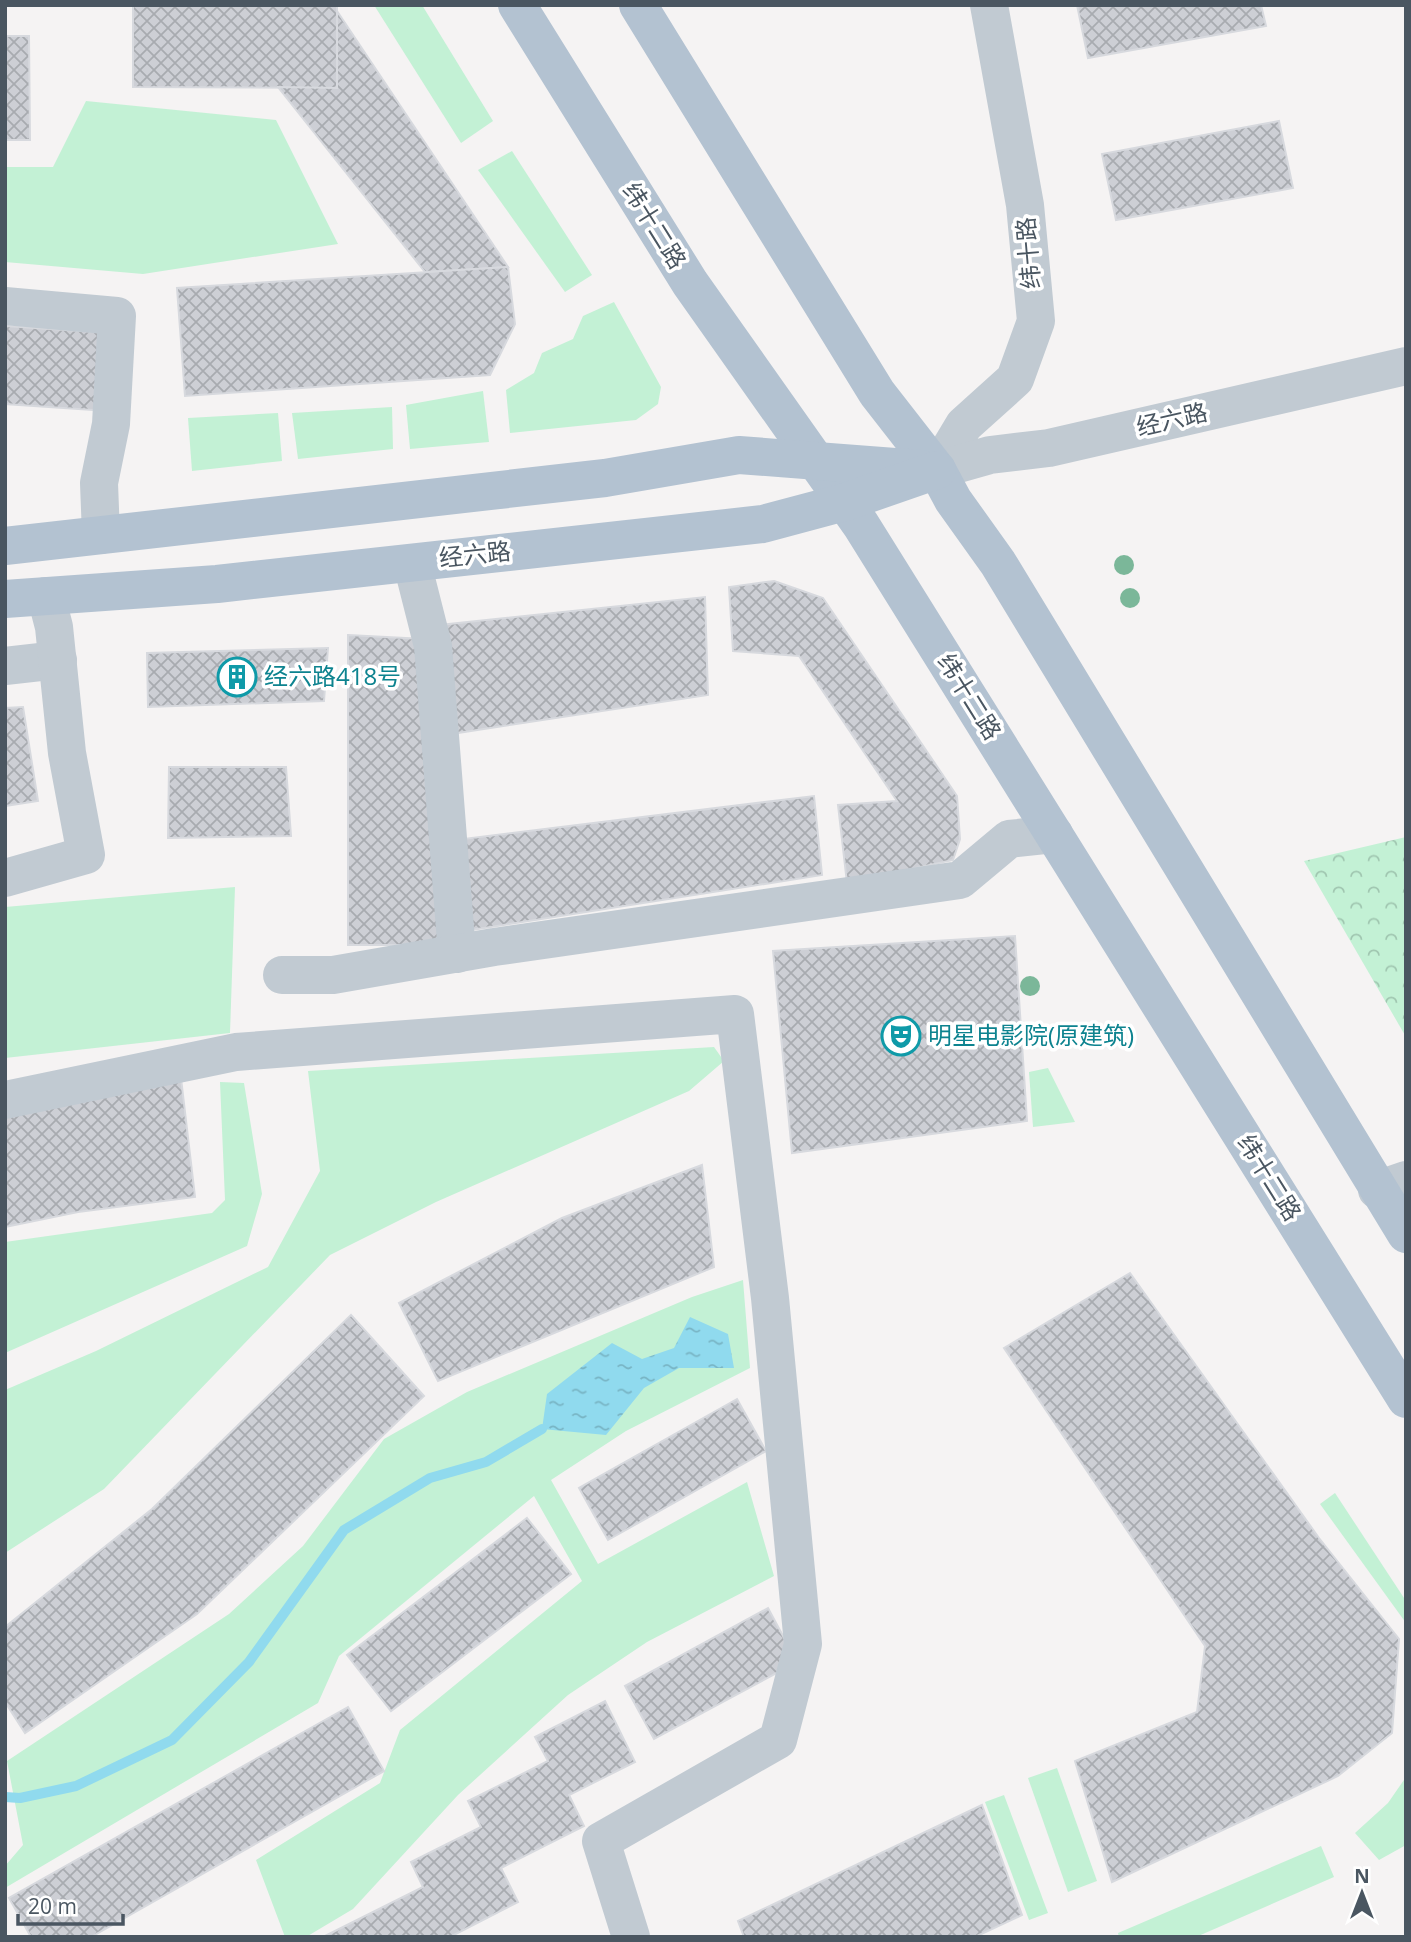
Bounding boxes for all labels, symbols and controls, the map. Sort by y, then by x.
street label: 纬十二路 [616,176,695,275]
street label: 纬十路 [1008,216,1047,290]
street label: 经六路 [1133,394,1210,443]
street label: 经六路 [437,533,512,574]
street label: 纬十二路 [931,647,1010,746]
building icon: 经六路418号 [216,656,258,698]
place label: 经六路418号 [264,659,401,692]
theatre icon: 明星电影院(原建筑) [880,1015,922,1057]
place label: 明星电影院(原建筑) [928,1018,1134,1051]
street label: 纬十二路 [1231,1128,1310,1227]
north arrow [1327,1858,1397,1928]
text: N [1354,1863,1370,1889]
scale bar [18,1882,122,1926]
text: 20 m [28,1892,77,1920]

